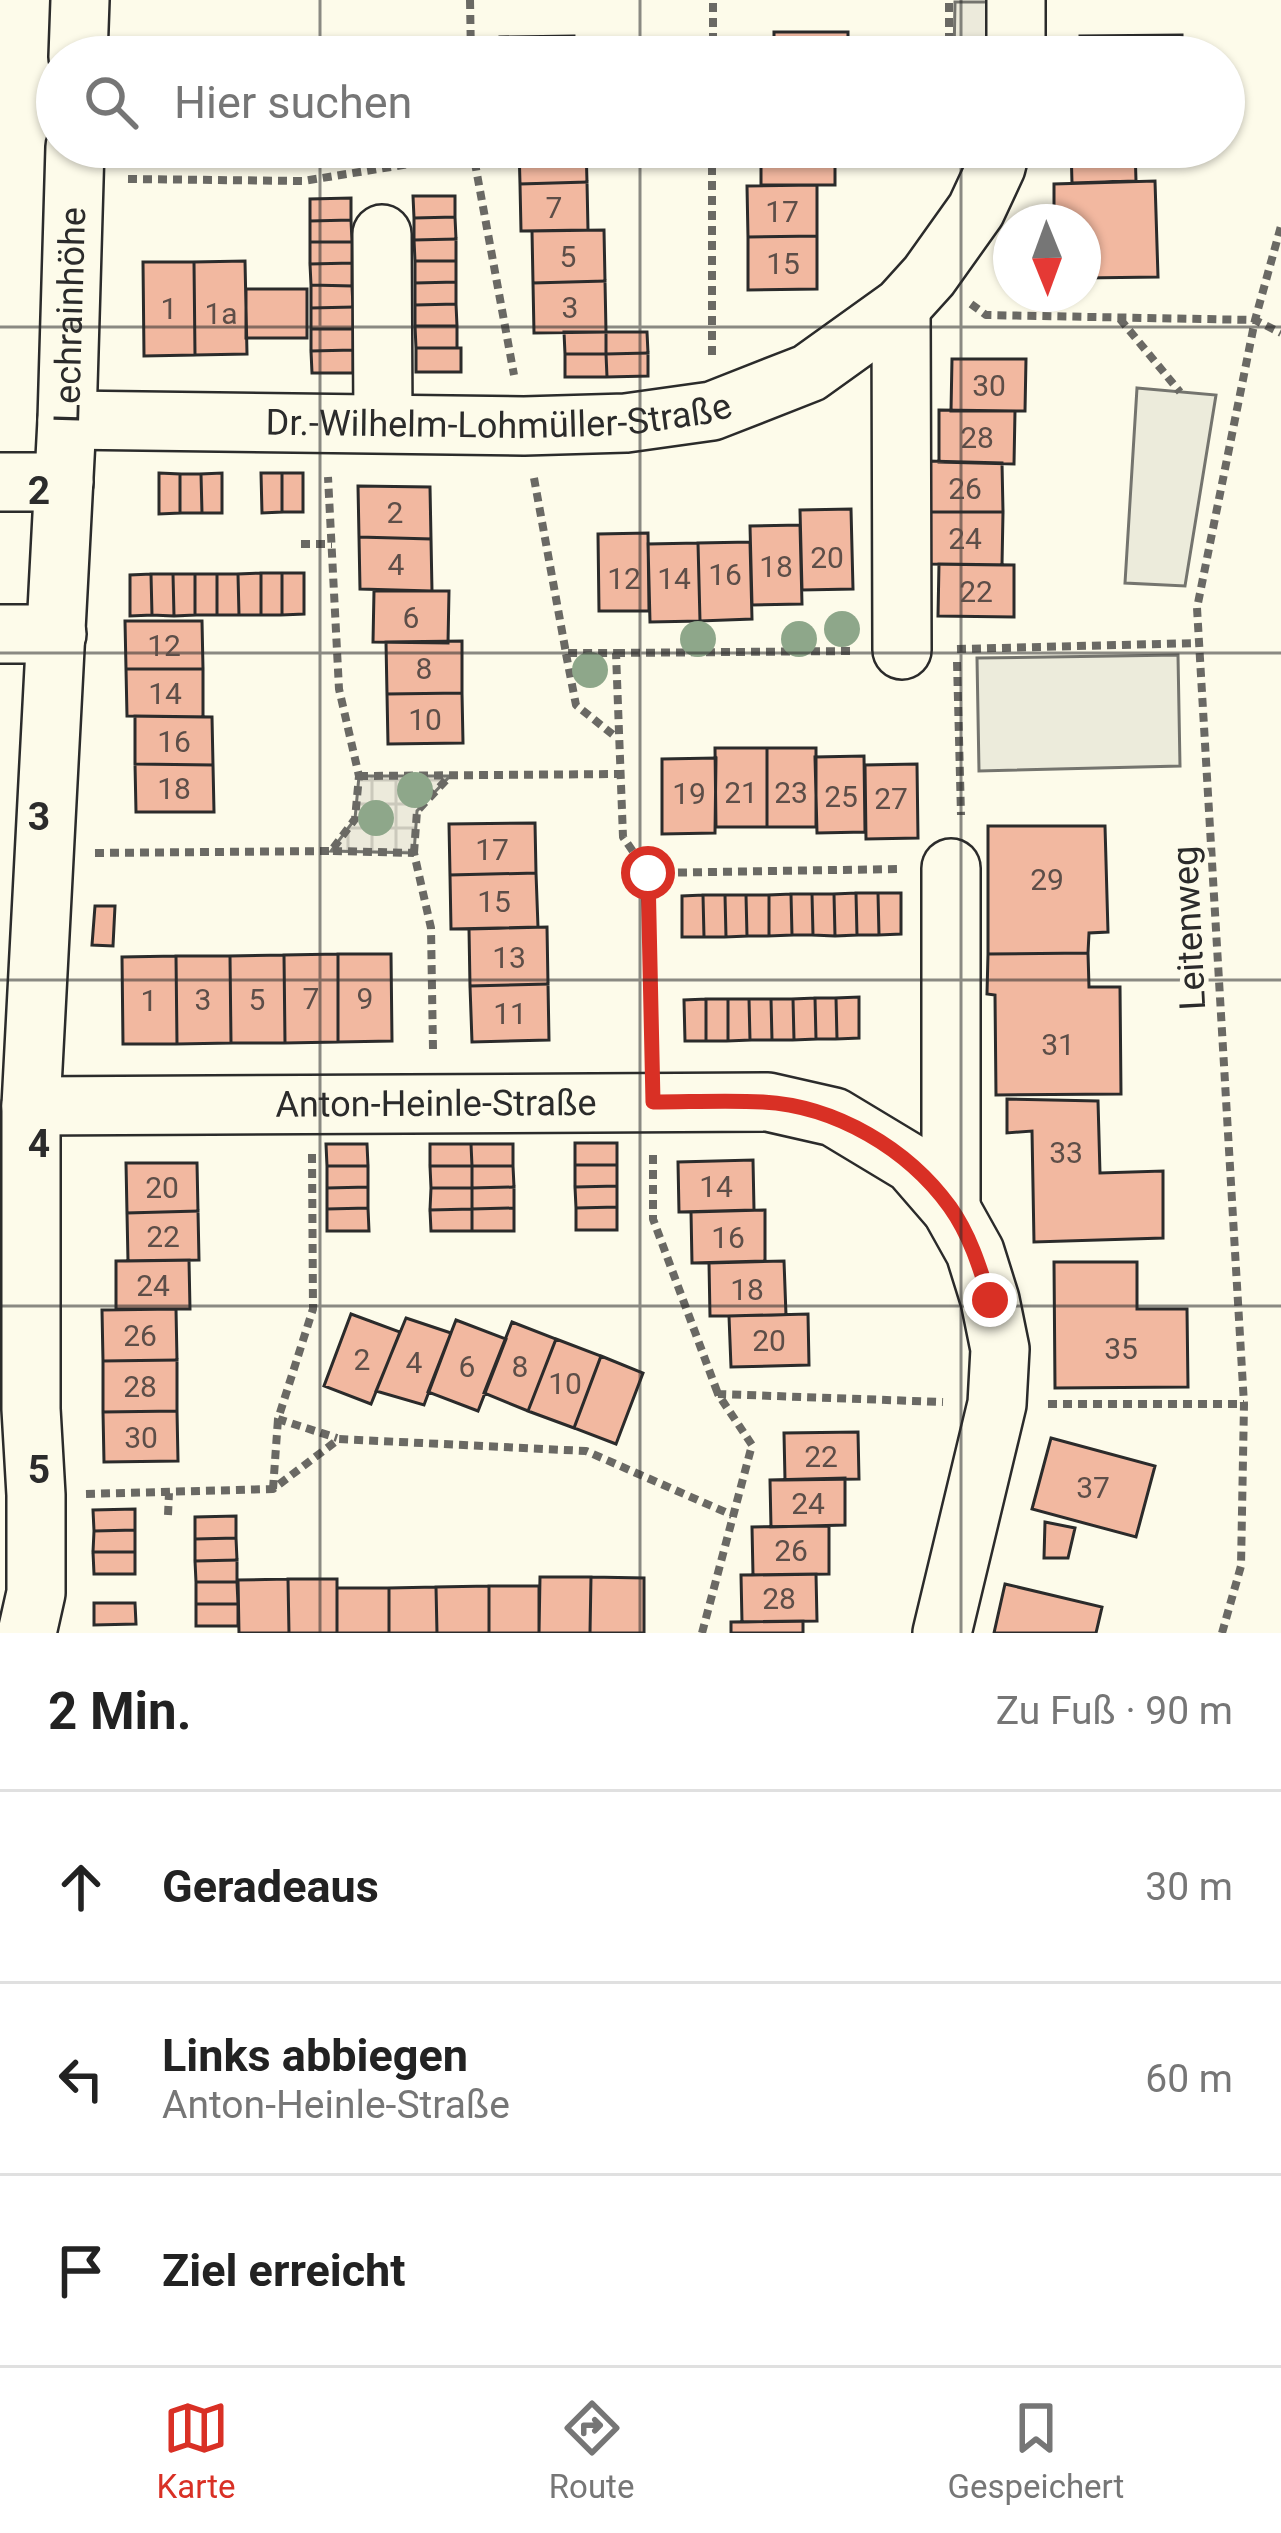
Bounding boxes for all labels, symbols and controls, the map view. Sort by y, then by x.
search box [36,36,1245,168]
icon: search [78,69,144,135]
text: Hier suchen [174,76,412,129]
house number: 7 [546,190,562,225]
house number: 17 [765,194,799,229]
north arrow [993,204,1101,312]
street label: Lechrainhöhe [46,206,94,424]
house number: 5 [560,239,576,274]
house number: 15 [766,246,800,281]
house number: 3 [562,290,578,325]
house number: 1 [161,291,177,326]
house number: 1a [204,296,238,331]
house number: 30 [972,368,1006,403]
street label: Dr.-Wilhelm-Lohmüller-Straße [265,384,738,447]
house number: 28 [960,420,994,455]
text: 2 [28,468,50,514]
house number: 26 [948,471,982,506]
house number: 2 [387,495,403,530]
house number: 24 [948,521,982,556]
house number: 20 [810,540,844,575]
house number: 4 [388,547,405,582]
house number: 18 [759,549,793,584]
house number: 16 [708,557,742,592]
house number: 12 [607,561,641,596]
house number: 14 [657,561,691,596]
house number: 22 [959,574,993,609]
house number: 6 [403,600,419,635]
house number: 12 [147,628,181,663]
house number: 8 [416,651,432,686]
house number: 14 [148,676,182,711]
house number: 10 [408,702,442,737]
house number: 16 [157,724,191,759]
house number: 18 [157,771,191,806]
house number: 21 [724,775,758,810]
house number: 23 [774,775,808,810]
house number: 19 [672,776,706,811]
house number: 25 [824,779,858,814]
house number: 27 [874,781,908,816]
text: 3 [28,794,50,840]
house number: 17 [475,832,509,867]
street label: Leitenweg [1164,845,1214,1011]
route start [621,846,675,900]
house number: 29 [1030,862,1064,897]
house number: 15 [477,884,511,919]
house number: 13 [492,940,526,975]
house number: 7 [303,981,319,1016]
house number: 9 [357,981,373,1016]
house number: 3 [195,982,211,1017]
house number: 5 [249,982,265,1017]
house number: 1 [141,983,157,1018]
house number: 11 [493,996,527,1031]
house number: 31 [1041,1027,1075,1062]
street label: Anton-Heinle-Straße [275,1082,597,1126]
text: 4 [28,1121,50,1167]
house number: 33 [1049,1135,1083,1170]
house number: 14 [699,1169,733,1204]
house number: 20 [145,1170,179,1205]
house number: 22 [146,1219,180,1254]
house number: 16 [711,1220,745,1255]
house number: 24 [136,1268,170,1303]
house number: 18 [730,1272,764,1307]
route end [963,1273,1017,1327]
house number: 26 [123,1318,157,1353]
house number: 20 [752,1323,786,1358]
house number: 35 [1104,1331,1138,1366]
house number: 2 [354,1342,370,1377]
house number: 4 [406,1345,423,1380]
house number: 6 [459,1349,475,1384]
house number: 8 [512,1349,528,1384]
house number: 10 [548,1366,582,1401]
house number: 28 [123,1369,157,1404]
house number: 30 [124,1420,158,1455]
house number: 22 [804,1439,838,1474]
text: 5 [28,1447,50,1493]
house number: 37 [1076,1470,1110,1505]
house number: 24 [791,1486,825,1521]
house number: 26 [774,1533,808,1568]
house number: 28 [762,1581,796,1616]
text: 2 Min. [48,1682,191,1741]
text: Zu Fuß · 90 m [996,1688,1233,1734]
icon: ahead [48,1854,114,1920]
text: Geradeaus [162,1860,379,1913]
text: 30 m [1145,1864,1233,1910]
text: Links abbiegen [162,2029,468,2082]
icon: left [48,2046,114,2112]
text: 60 m [1145,2056,1233,2102]
text: Anton-Heinle-Straße [162,2082,510,2128]
icon: arrive [48,2238,114,2304]
text: Ziel erreicht [162,2244,406,2297]
tab: Karte [157,2395,236,2506]
tab: Route [549,2395,634,2506]
tab: Gespeichert [948,2395,1124,2506]

